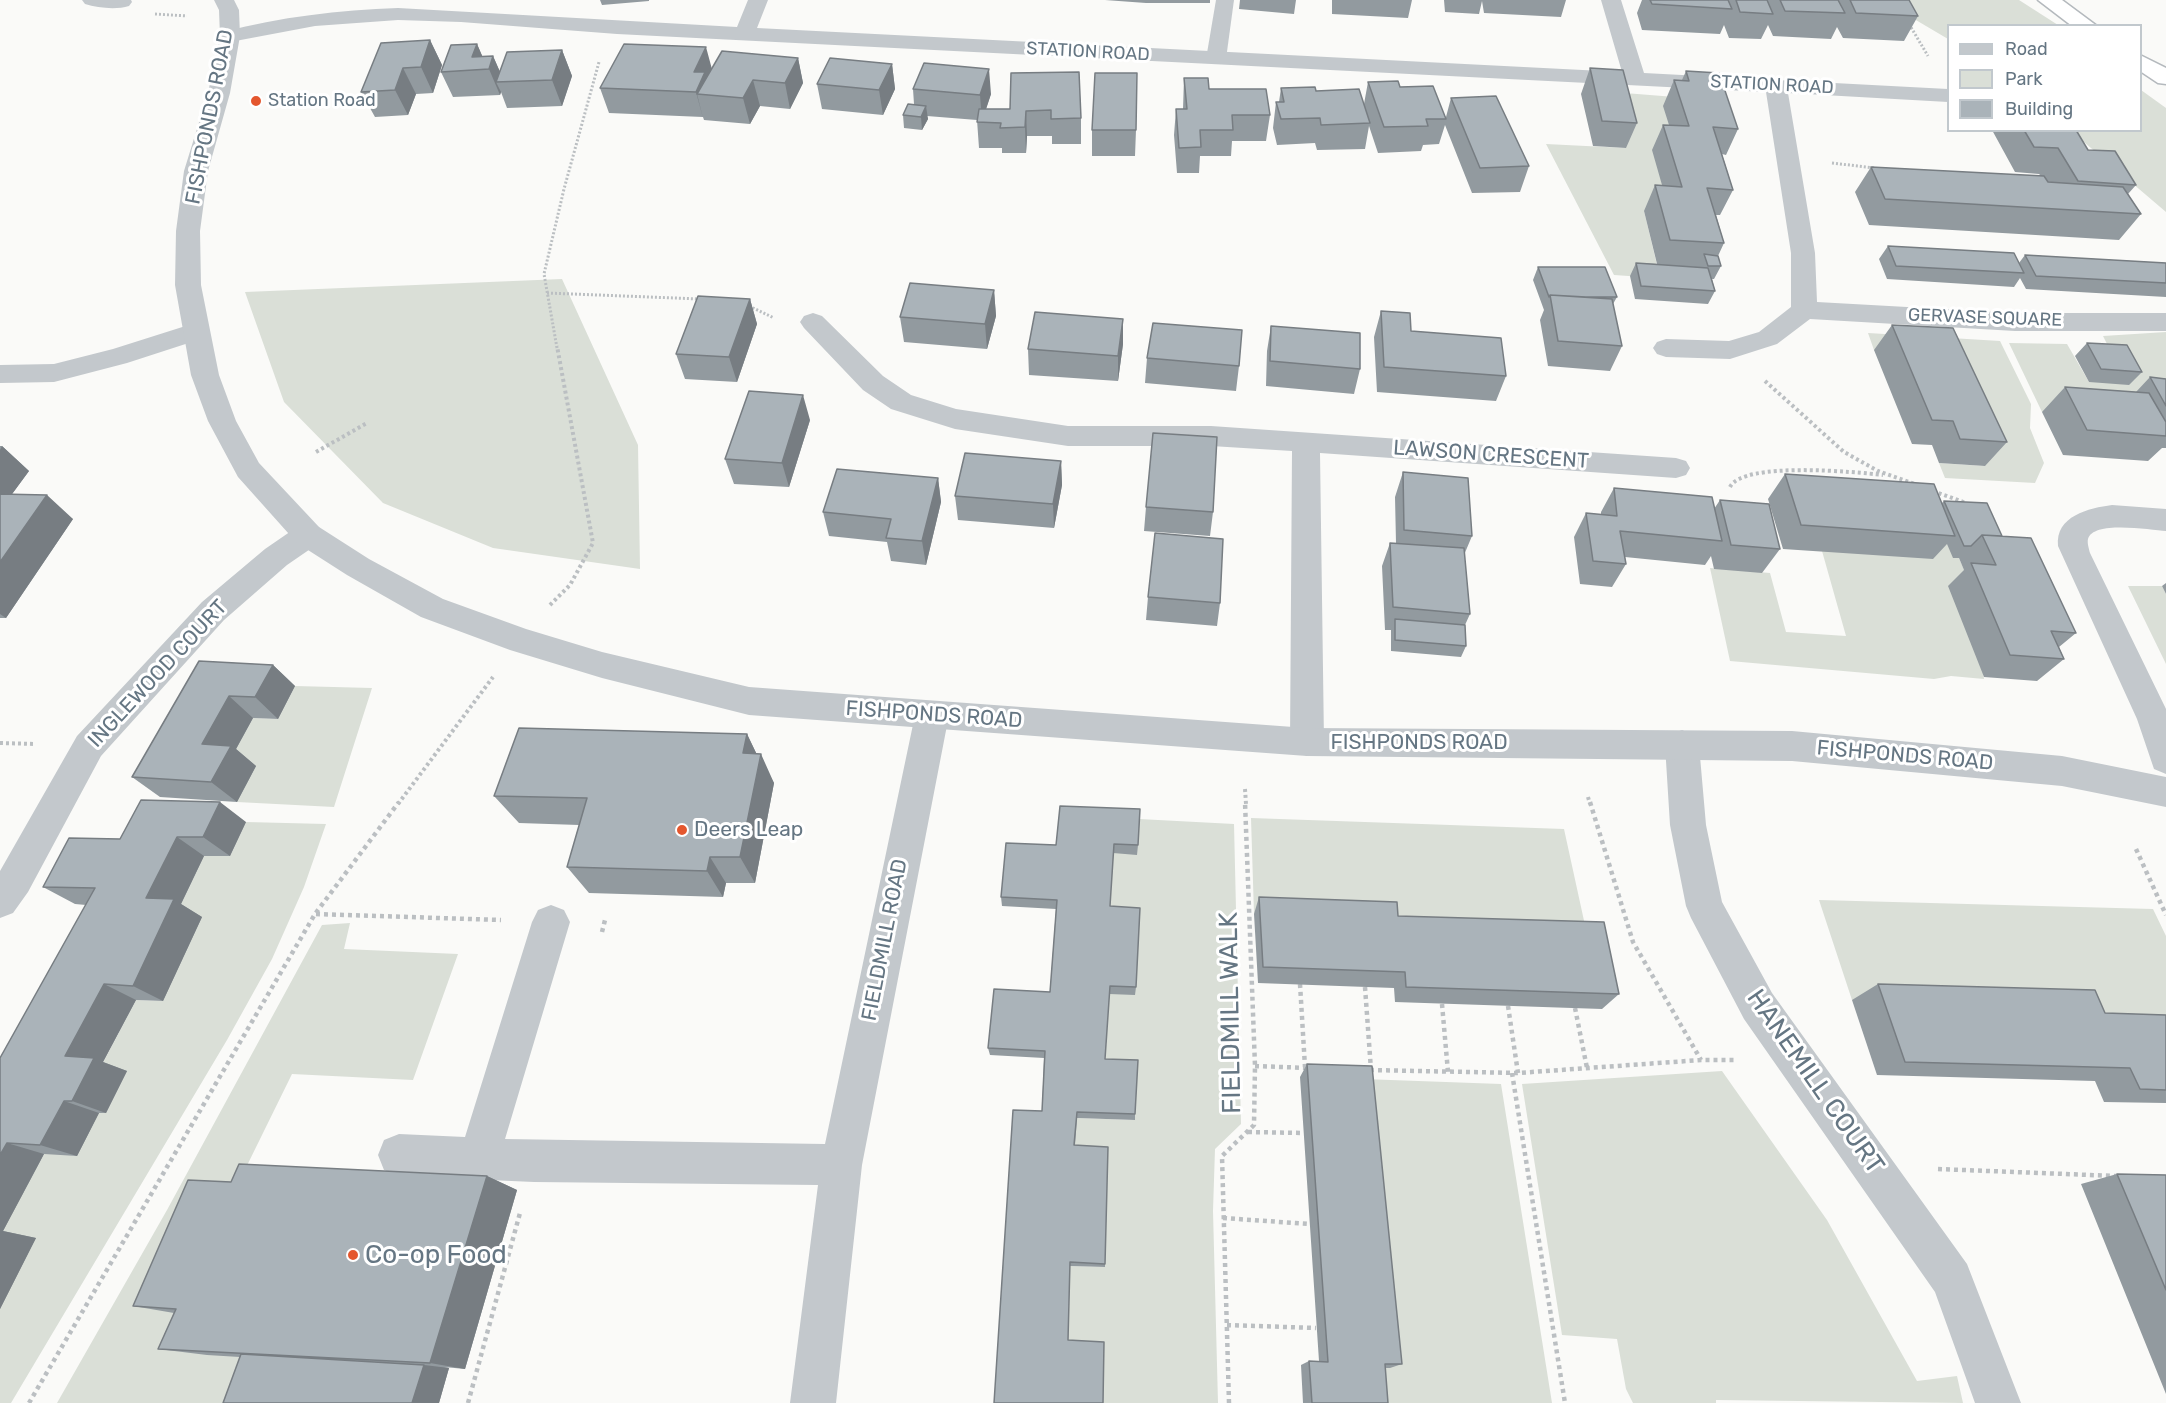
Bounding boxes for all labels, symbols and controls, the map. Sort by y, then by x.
legend [1947,24,2142,132]
street label: FISHPONDS ROAD [181,28,239,206]
street label: STATION ROAD [1026,38,1150,66]
text: Road [2005,38,2048,60]
text: Park [2005,68,2042,90]
street label: STATION ROAD [1710,71,1834,99]
place label: Station Road [268,90,376,112]
marker: Station Road [249,94,263,108]
text: Building [2005,98,2073,120]
street label: GERVASE SQUARE [1907,305,2063,331]
street label: LAWSON CRESCENT [1392,436,1590,474]
street label: INGLEWOOD COURT [83,595,233,753]
street label: FISHPONDS ROAD [845,696,1023,734]
street label: FISHPONDS ROAD [1330,730,1508,756]
street label: FISHPONDS ROAD [1816,736,1994,776]
place label: Deers Leap [694,817,803,843]
marker: Deers Leap [675,823,689,837]
street label: FIELDMILL ROAD [857,857,913,1023]
street label: FIELDMILL WALK [1214,912,1248,1114]
street label: HANEMILL COURT [1740,984,1890,1180]
place label: Co-op Food [365,1239,507,1271]
marker: Co-op Food [346,1248,360,1262]

